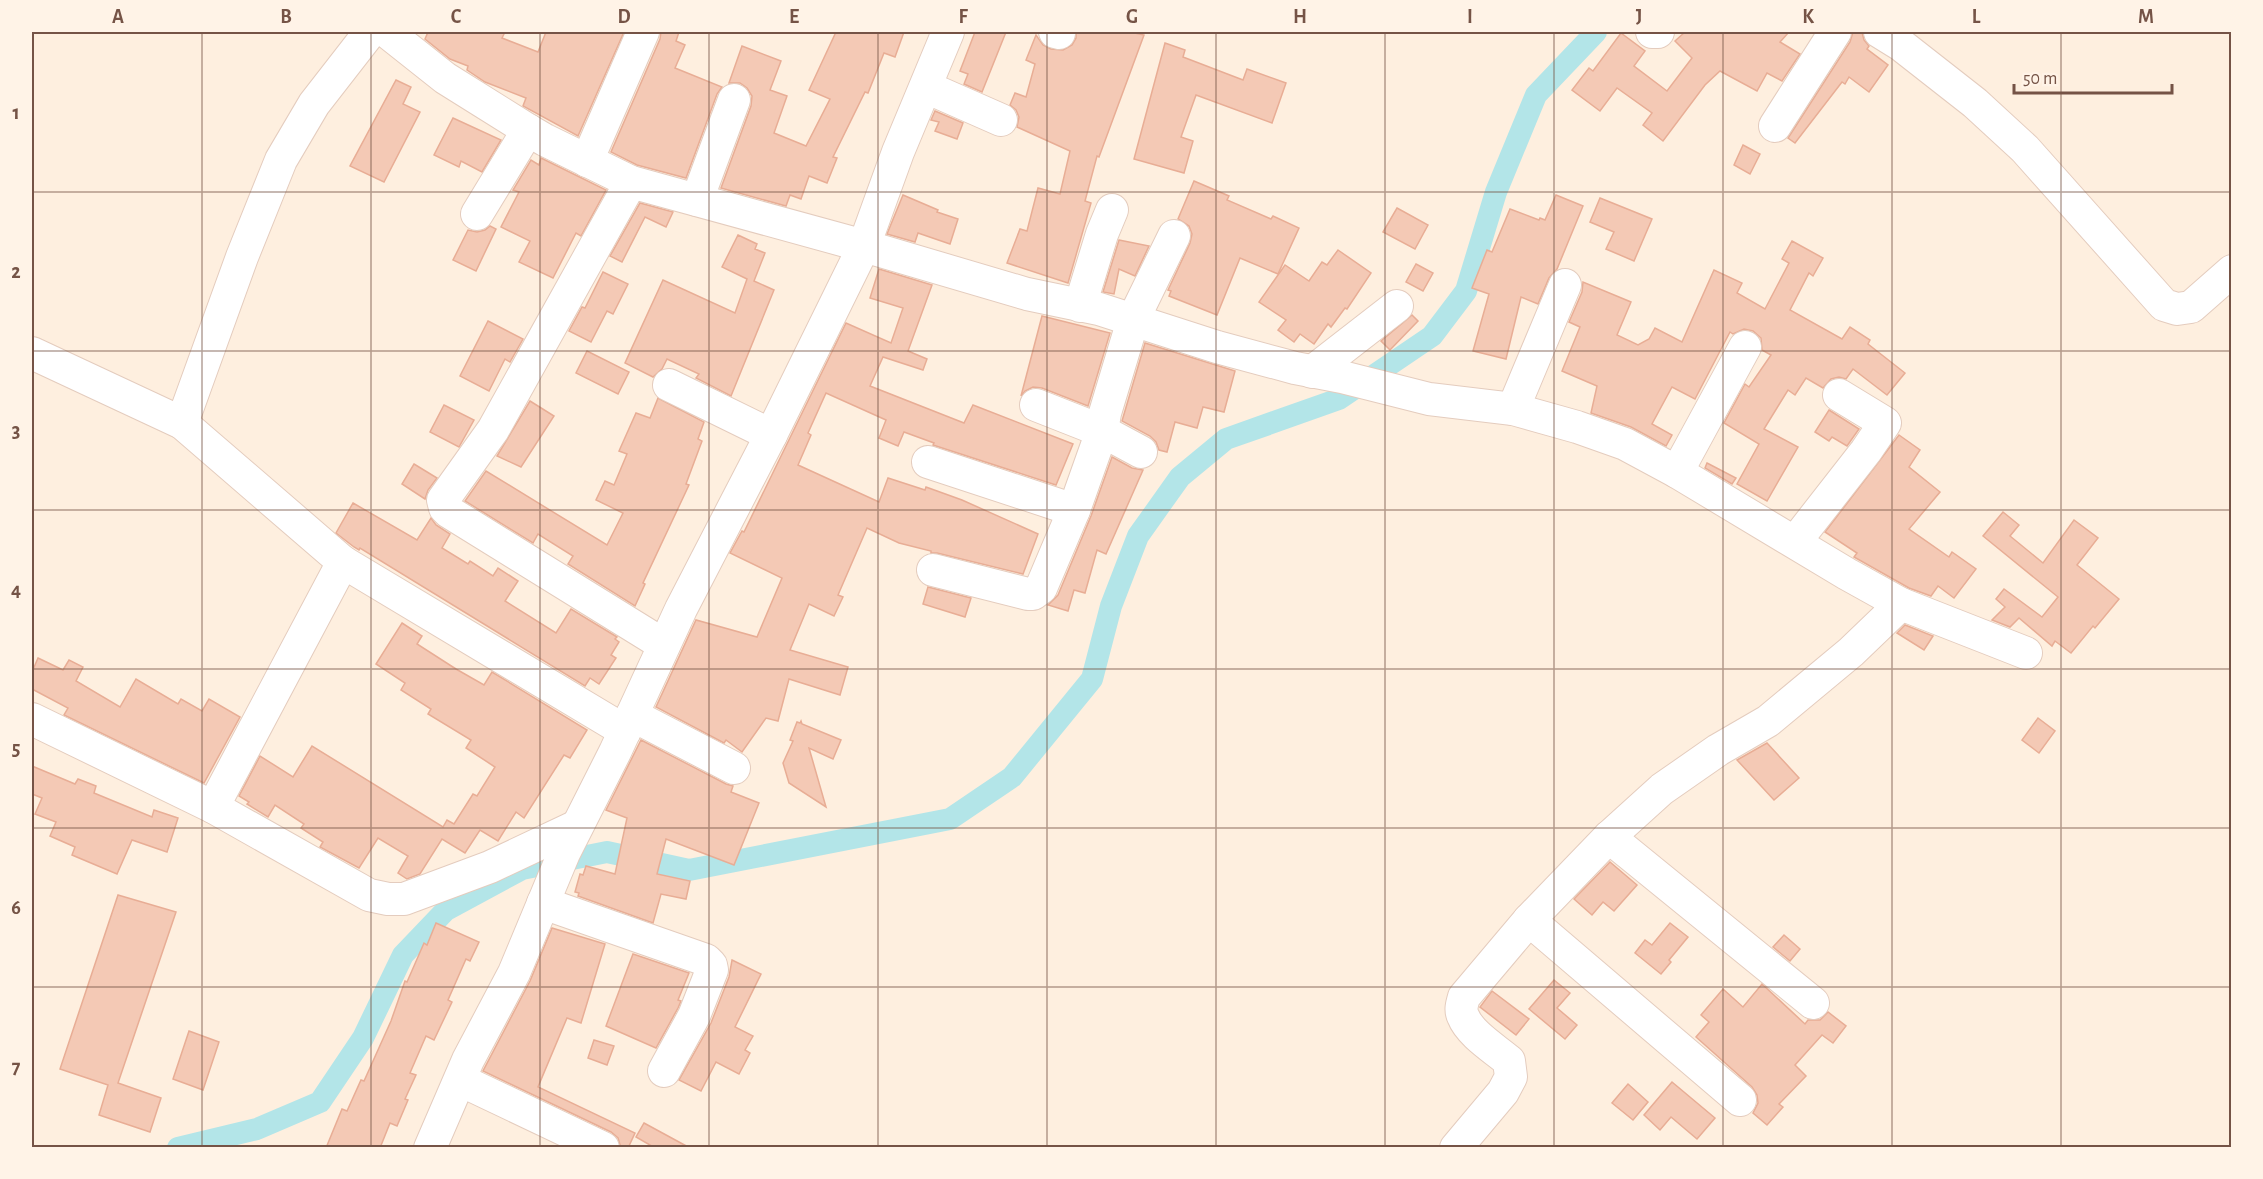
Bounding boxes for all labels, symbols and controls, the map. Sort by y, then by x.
text: A [112,7,124,27]
text: B [280,7,292,27]
text: C [451,7,462,27]
text: D [617,7,631,27]
text: E [789,7,799,27]
text: F [958,7,968,27]
text: G [1126,7,1138,27]
text: H [1293,7,1307,27]
text: I [1467,7,1473,27]
text: J [1636,7,1642,27]
text: K [1802,7,1814,27]
text: L [1972,7,1981,27]
text: M [2138,7,2154,27]
scale bar [2014,57,2172,95]
text: 50 m [2023,70,2057,88]
text: 1 [12,103,20,123]
text: 2 [11,262,21,282]
text: 3 [12,421,20,441]
text: 4 [11,580,21,600]
text: 5 [12,739,20,759]
text: 6 [11,898,21,918]
text: 7 [12,1057,21,1077]

